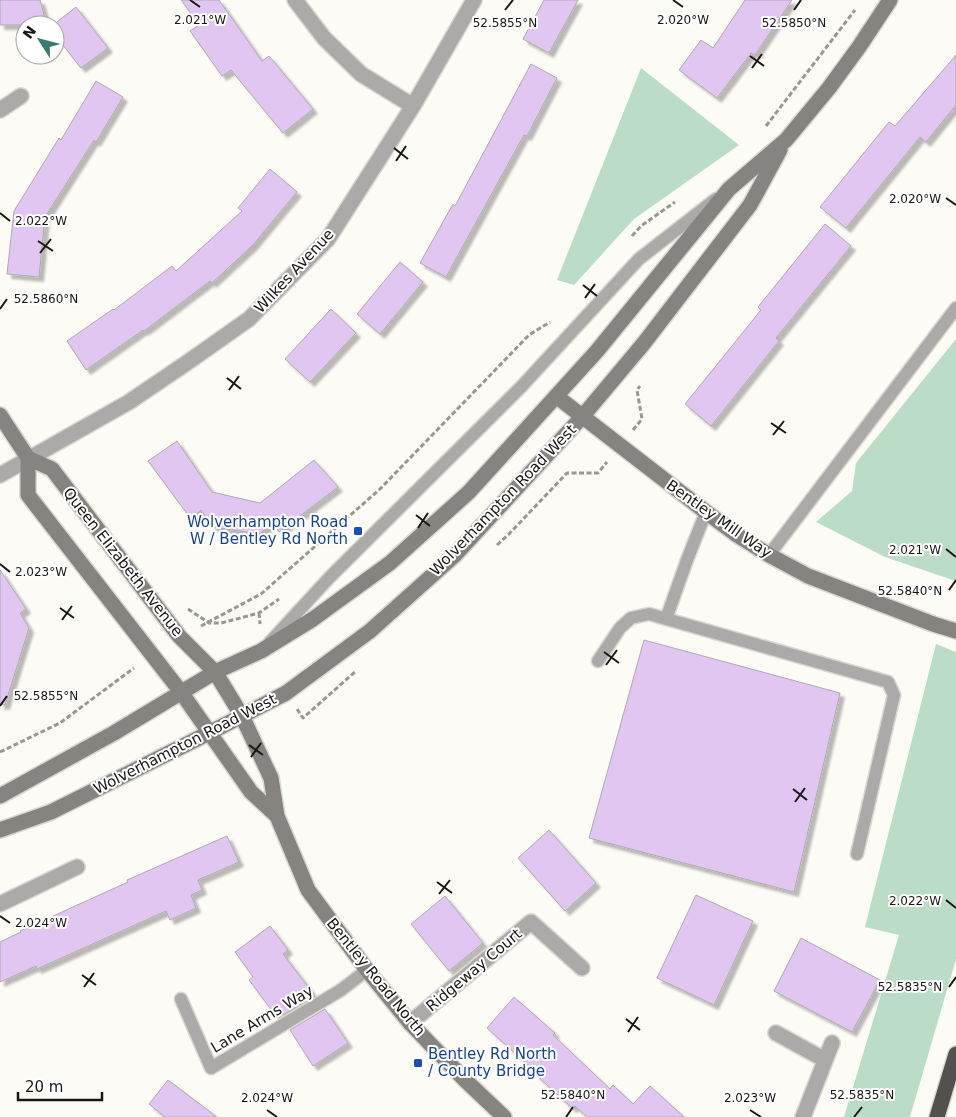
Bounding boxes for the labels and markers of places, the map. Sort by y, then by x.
place label: Wolverhampton Road W / Bentley Rd North [187,513,348,548]
marker: Wolverhampton Road W / Bentley Rd North [352,525,364,537]
place label: Bentley Rd North / County Bridge [428,1045,557,1080]
marker: Bentley Rd North / County Bridge [412,1057,424,1069]

